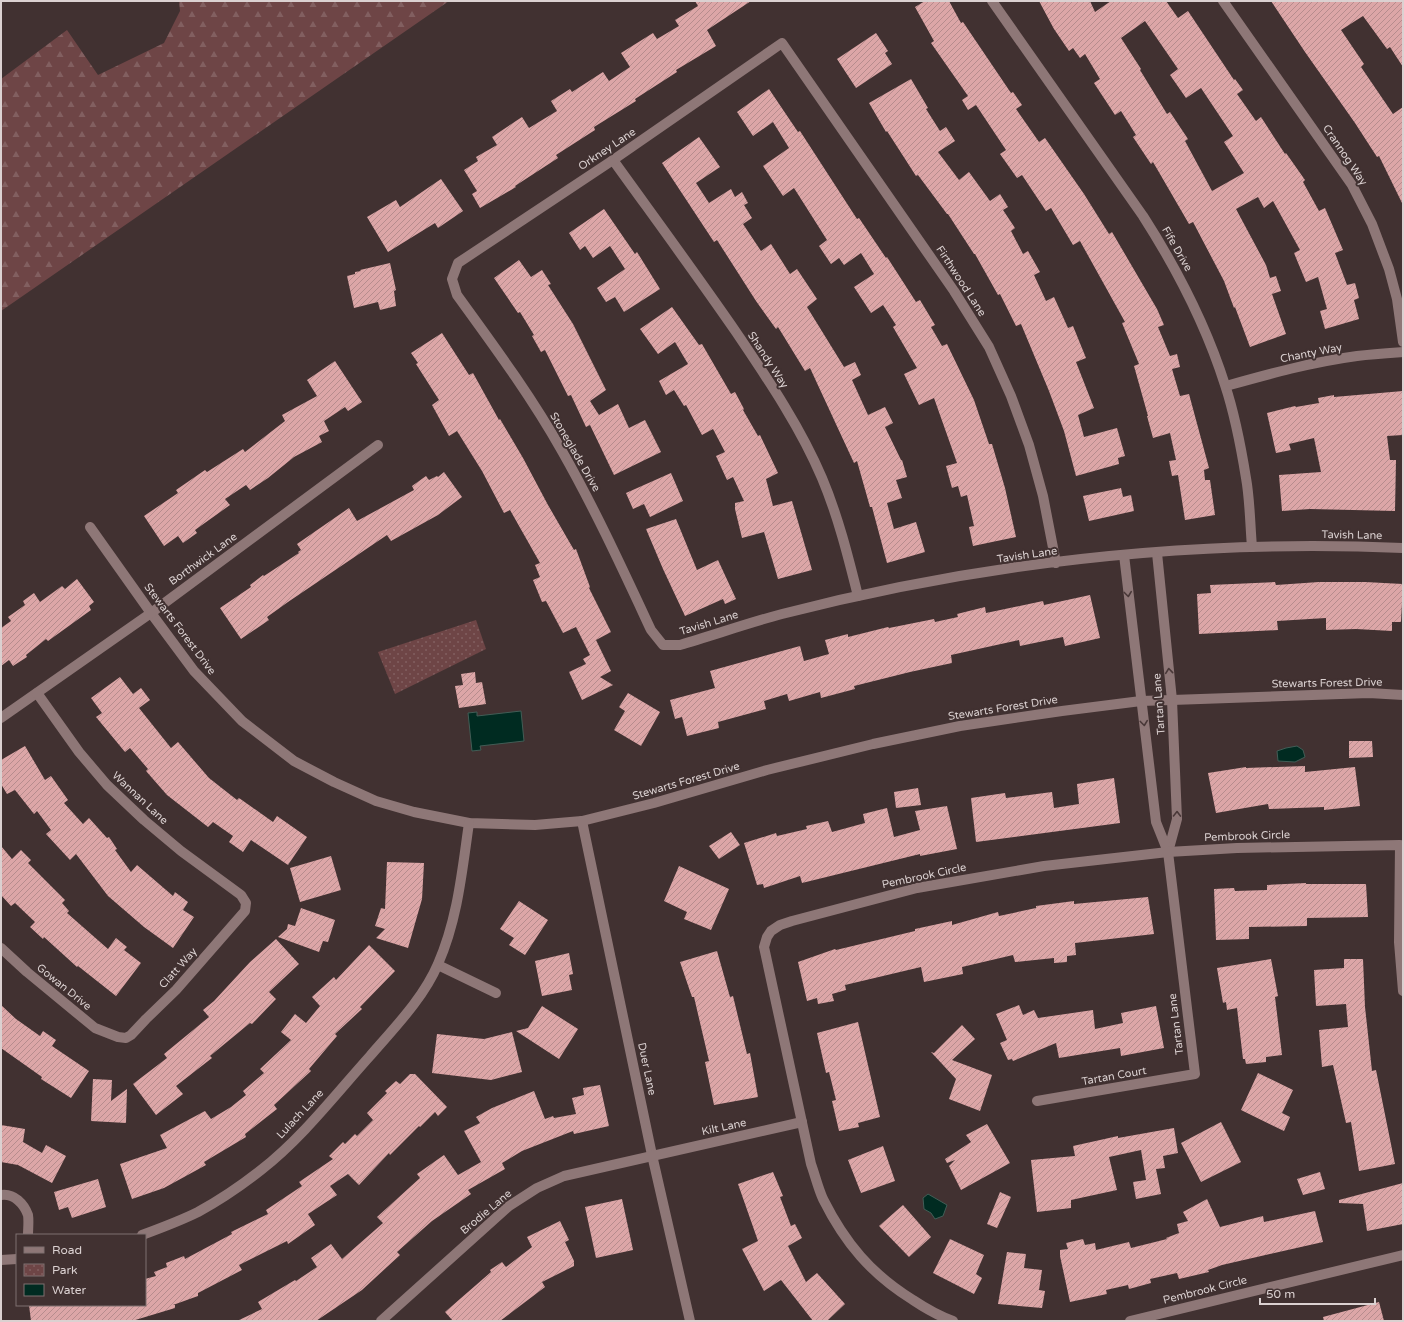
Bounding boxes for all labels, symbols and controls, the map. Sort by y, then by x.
street label: Crannog Way [1320,122,1370,188]
street label: Orkney Lane [576,125,638,173]
street label: Fife Drive [1159,224,1195,274]
street label: Firthwood Lane [933,243,989,319]
street label: Shandy Way [745,329,791,391]
street label: Chanty Way [1279,341,1343,365]
street label: Stoneglade Drive [547,410,603,494]
street label: Tavish Lane [1322,528,1382,542]
street label: Borthwick Lane [166,530,240,588]
street label: Tavish Lane [996,544,1058,566]
street label: Stewarts Forest Drive [141,581,219,677]
one-way arrow [1124,591,1133,597]
street label: Tavish Lane [678,608,740,638]
one-way arrow [1164,668,1173,674]
street label: Tartan Lane [1150,673,1168,735]
street label: Stewarts Forest Drive [1271,676,1383,690]
street label: Stewarts Forest Drive [947,693,1059,723]
one-way arrow [1139,720,1148,726]
street label: Stewarts Forest Drive [631,759,741,803]
street label: Wannan Lane [109,769,171,827]
one-way arrow [1172,811,1181,817]
street label: Pembrook Circle [1204,828,1290,844]
street label: Pembrook Circle [881,861,967,891]
street label: Clatt Way [156,945,200,991]
street label: Gowan Drive [34,961,94,1013]
street label: Tartan Lane [1166,993,1186,1055]
street label: Duer Lane [635,1041,659,1097]
street label: Tartan Court [1081,1064,1147,1088]
street label: Lulach Lane [274,1087,326,1141]
street label: Kilt Lane [700,1116,748,1138]
street label: Brodie Lane [458,1187,514,1237]
legend [16,1234,146,1306]
text: Road [52,1243,82,1257]
text: Park [52,1263,78,1277]
street label: Pembrook Circle [1162,1273,1248,1307]
scale bar [1260,1280,1375,1306]
text: Water [52,1283,87,1297]
text: 50 m [1266,1287,1295,1301]

